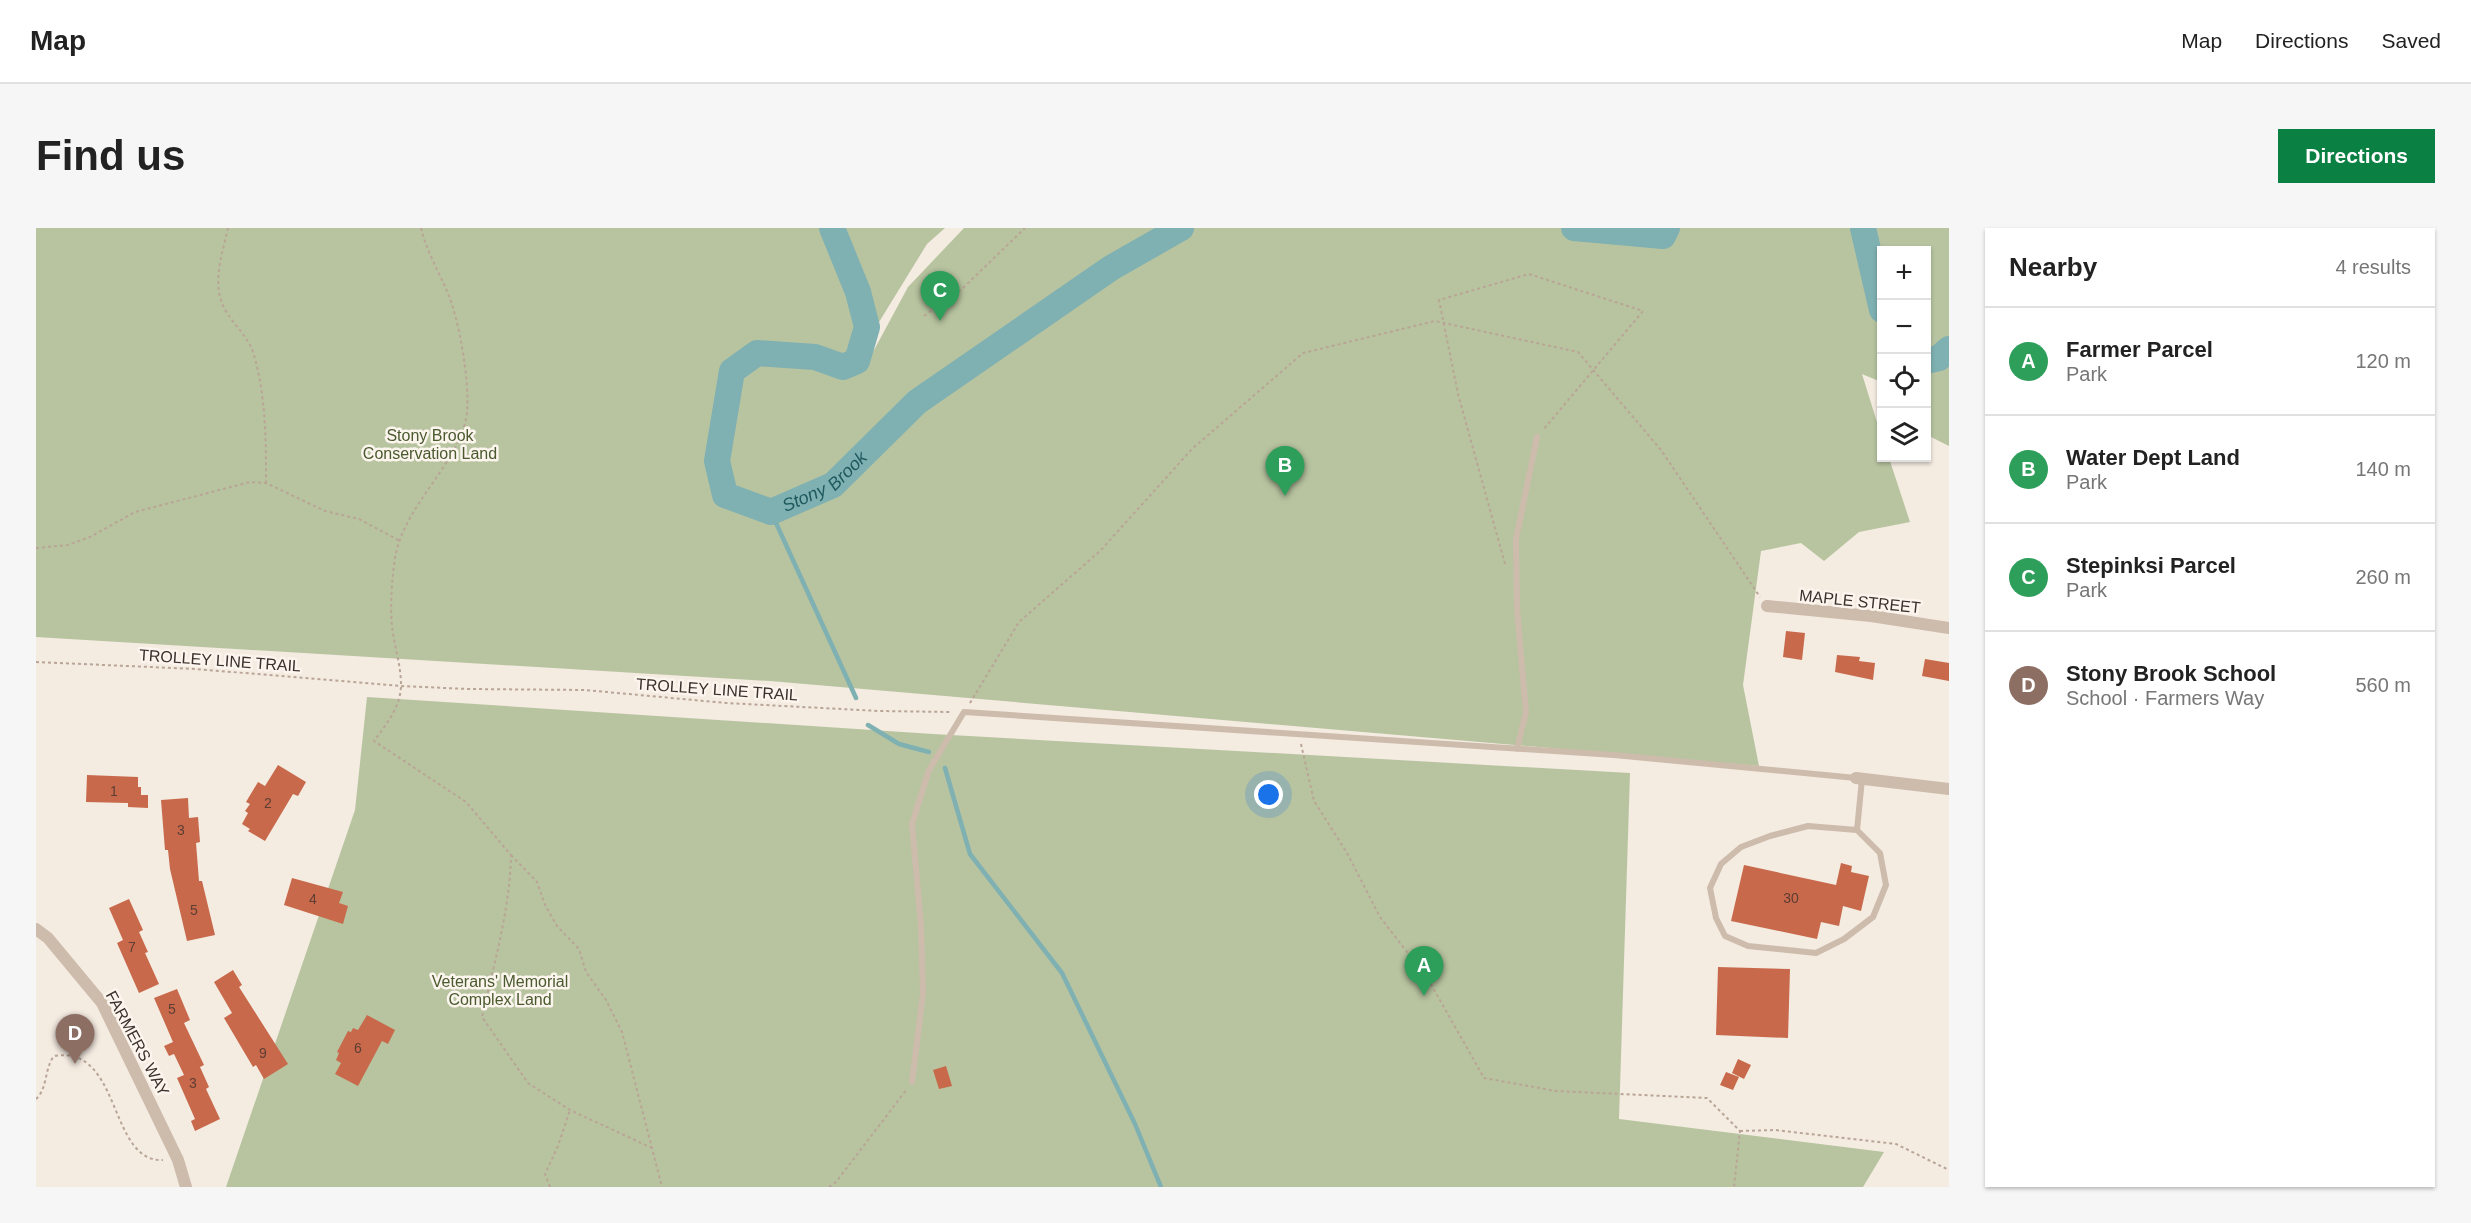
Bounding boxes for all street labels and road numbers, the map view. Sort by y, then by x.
street label: MAPLE STREET [1798,587,1922,616]
street label: TROLLEY LINE TRAIL [138,646,302,675]
street label: TROLLEY LINE TRAIL [635,675,799,704]
street label: FARMERS WAY [103,988,173,1099]

